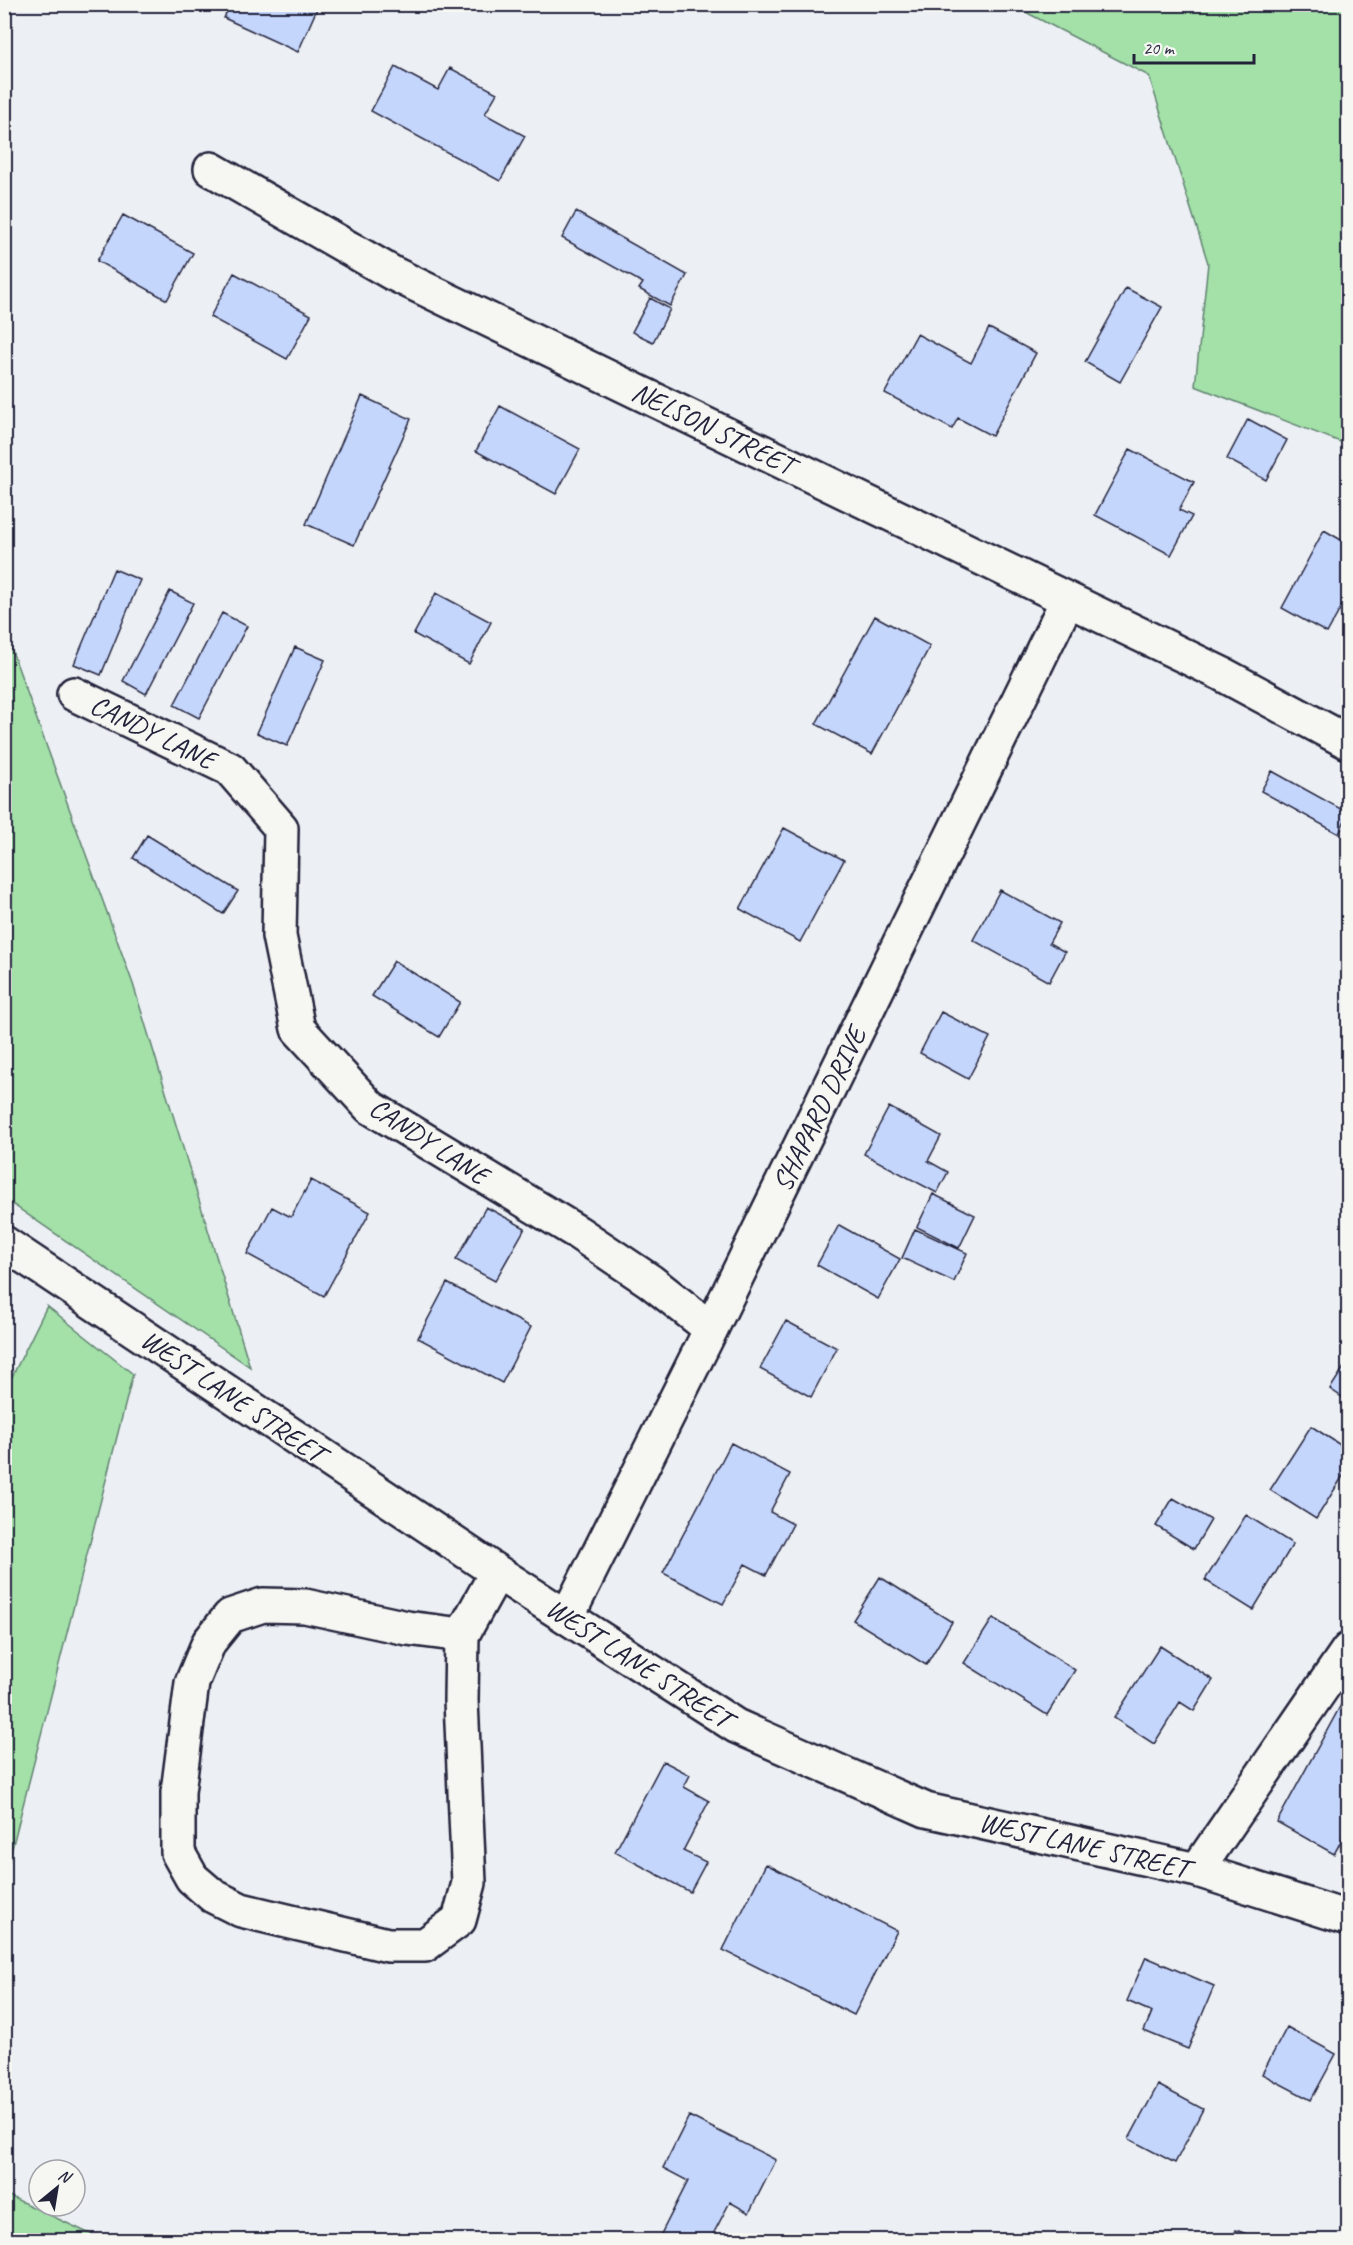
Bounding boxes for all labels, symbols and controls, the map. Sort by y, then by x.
scale bar [1134,27,1254,65]
text: 20 m [1143,37,1176,59]
street label: NELSON STREET [626,374,806,485]
street label: CANDY LANE [85,687,224,779]
street label: SHAPARD DRIVE [764,1018,875,1197]
street label: CANDY LANE [363,1090,498,1194]
street label: WEST LANE STREET [135,1322,337,1474]
street label: WEST LANE STREET [540,1590,744,1740]
street label: WEST LANE STREET [976,1804,1199,1888]
north arrow [27,2158,87,2218]
text: N [55,2165,76,2189]

